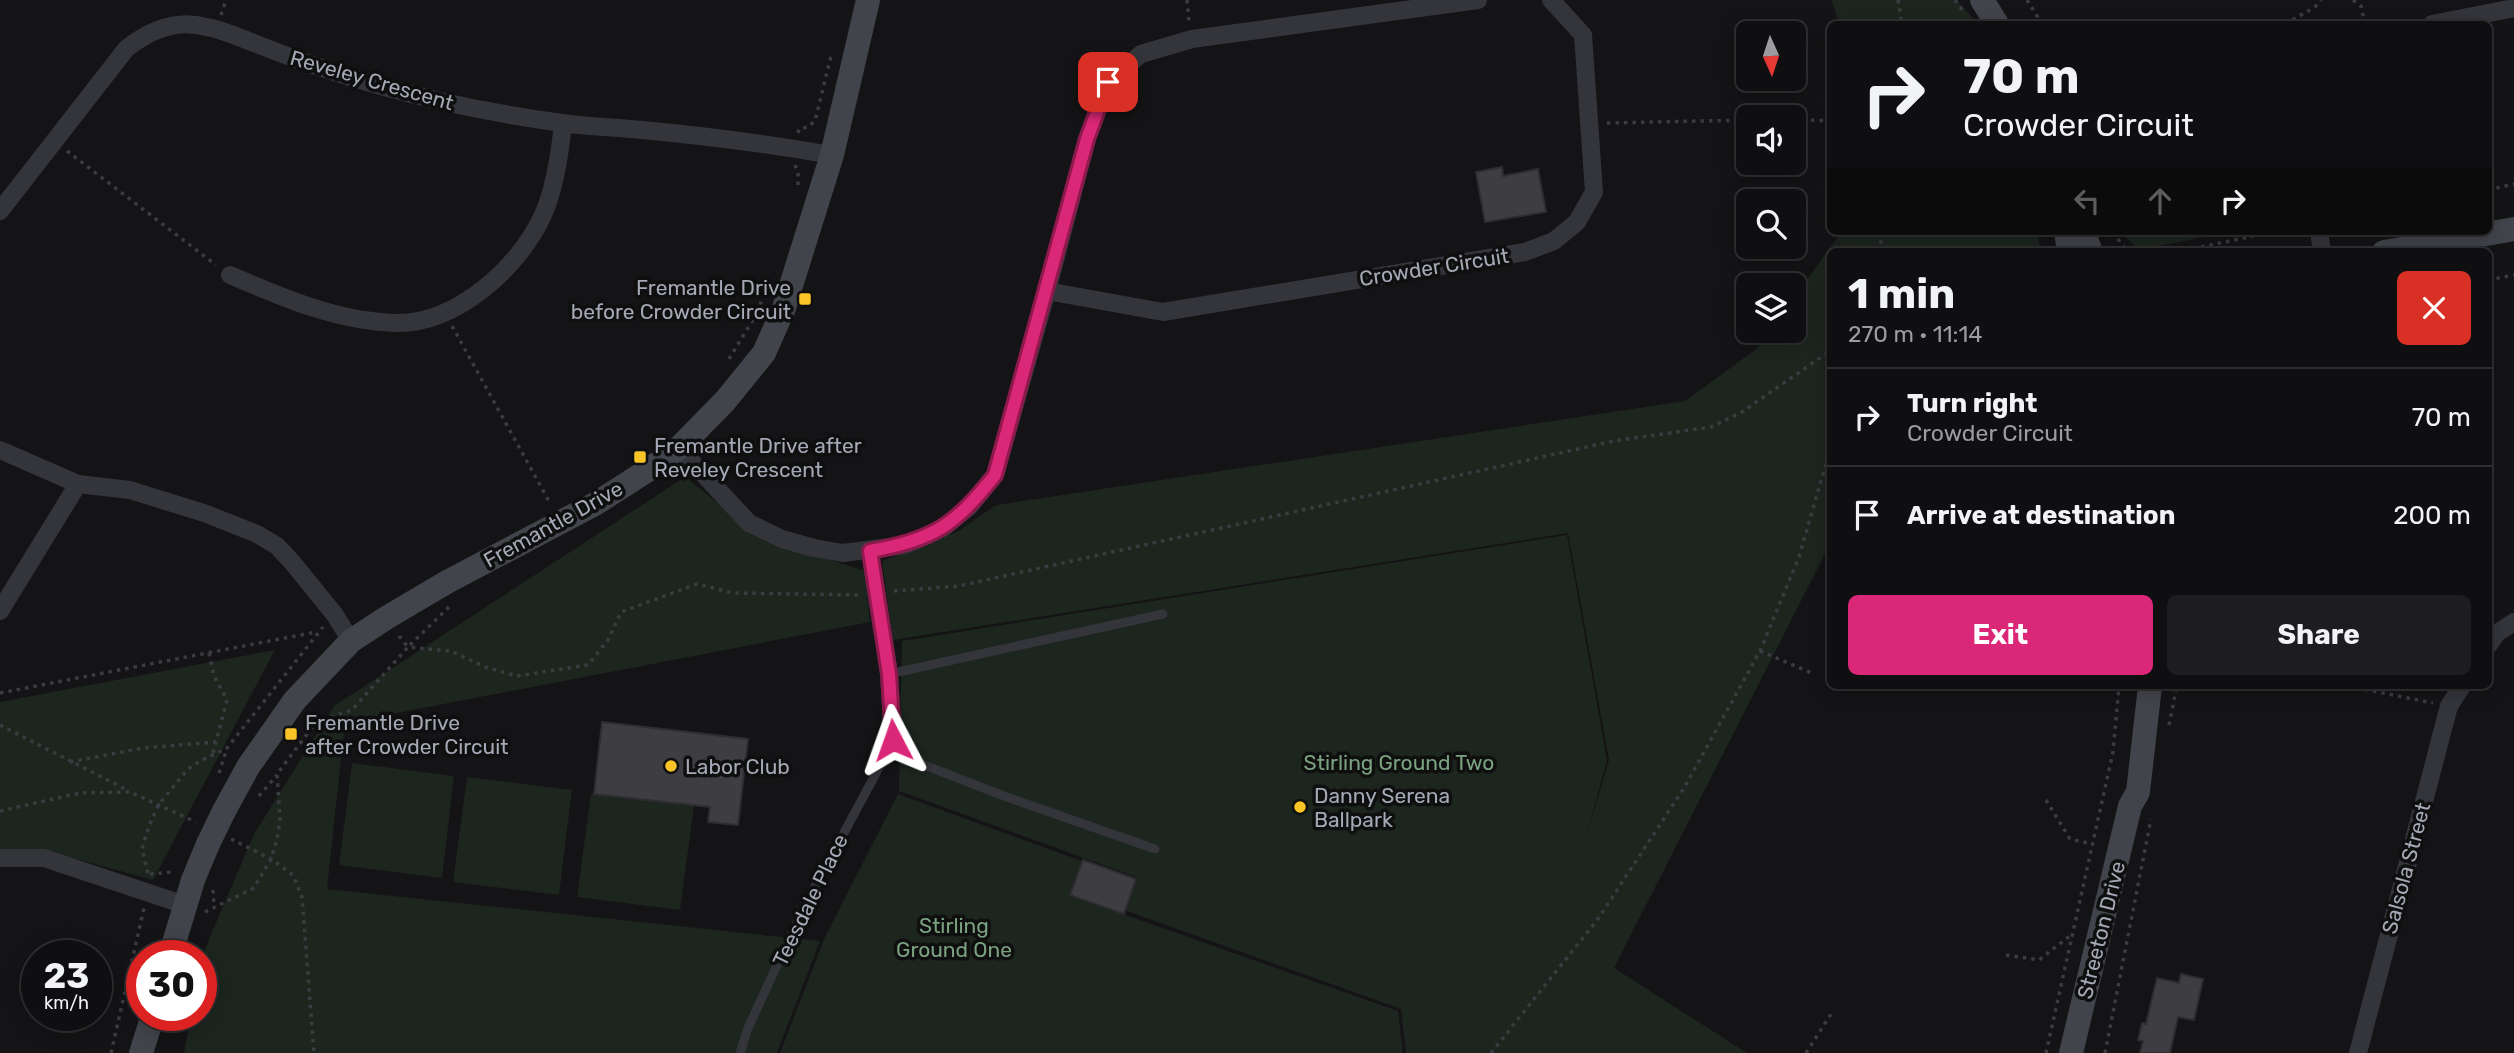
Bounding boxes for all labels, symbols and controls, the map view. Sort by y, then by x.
north arrow [1736,21,1806,91]
map controls [1736,21,1806,343]
street label: Reveley Crescent [287,45,457,115]
text: 70 m [1963,47,2080,105]
icon: right [1848,49,1939,140]
pin [1078,52,1138,112]
icon: arrive [1089,63,1127,101]
button: sound [1736,105,1806,175]
text: Crowder Circuit [1963,106,2194,144]
icon: left [2068,182,2106,220]
icon: ahead [2141,182,2179,220]
icon: right [2214,182,2252,220]
button: search [1736,189,1806,259]
street label: Crowder Circuit [1357,243,1511,291]
text: 1 min [1848,269,1955,319]
button: close [2397,271,2471,345]
button: layers [1736,273,1806,343]
place label: Fremantle Drive before Crowder Circuit [571,275,791,324]
marker: Fremantle Drive before Crowder Circuit [797,291,813,307]
text: 270 m · 11:14 [1848,320,1983,348]
text: Turn right [1907,388,2037,419]
icon: right [1848,398,1886,436]
text: 70 m [2412,402,2471,433]
text: Crowder Circuit [1907,419,2073,447]
place label: Fremantle Drive after Reveley Crescent [654,433,862,482]
marker: Fremantle Drive after Reveley Crescent [632,449,648,465]
street label: Fremantle Drive [479,475,627,573]
icon: arrive [1848,496,1886,534]
text: Arrive at destination [1907,500,2175,531]
text: 200 m [2393,500,2471,531]
button: Exit [1848,595,2153,675]
button: Share [2167,595,2471,675]
position arrow [856,703,930,777]
place label: Fremantle Drive after Crowder Circuit [305,710,509,759]
marker: Fremantle Drive after Crowder Circuit [283,726,299,742]
park label: Stirling Ground Two [1304,750,1494,775]
place label: Labor Club [685,754,790,779]
marker: Labor Club [663,758,679,774]
place label: Danny Serena Ballpark [1314,783,1450,832]
marker: Danny Serena Ballpark [1292,799,1308,815]
street label: Salsola Street [2376,800,2436,936]
street label: Teesdale Place [767,830,853,970]
street label: Streeton Drive [2072,858,2130,1002]
park label: Stirling Ground One [896,913,1012,962]
speed limit sign: 30 [126,940,217,1031]
text: 23 [44,955,89,997]
text: km/h [44,992,89,1014]

